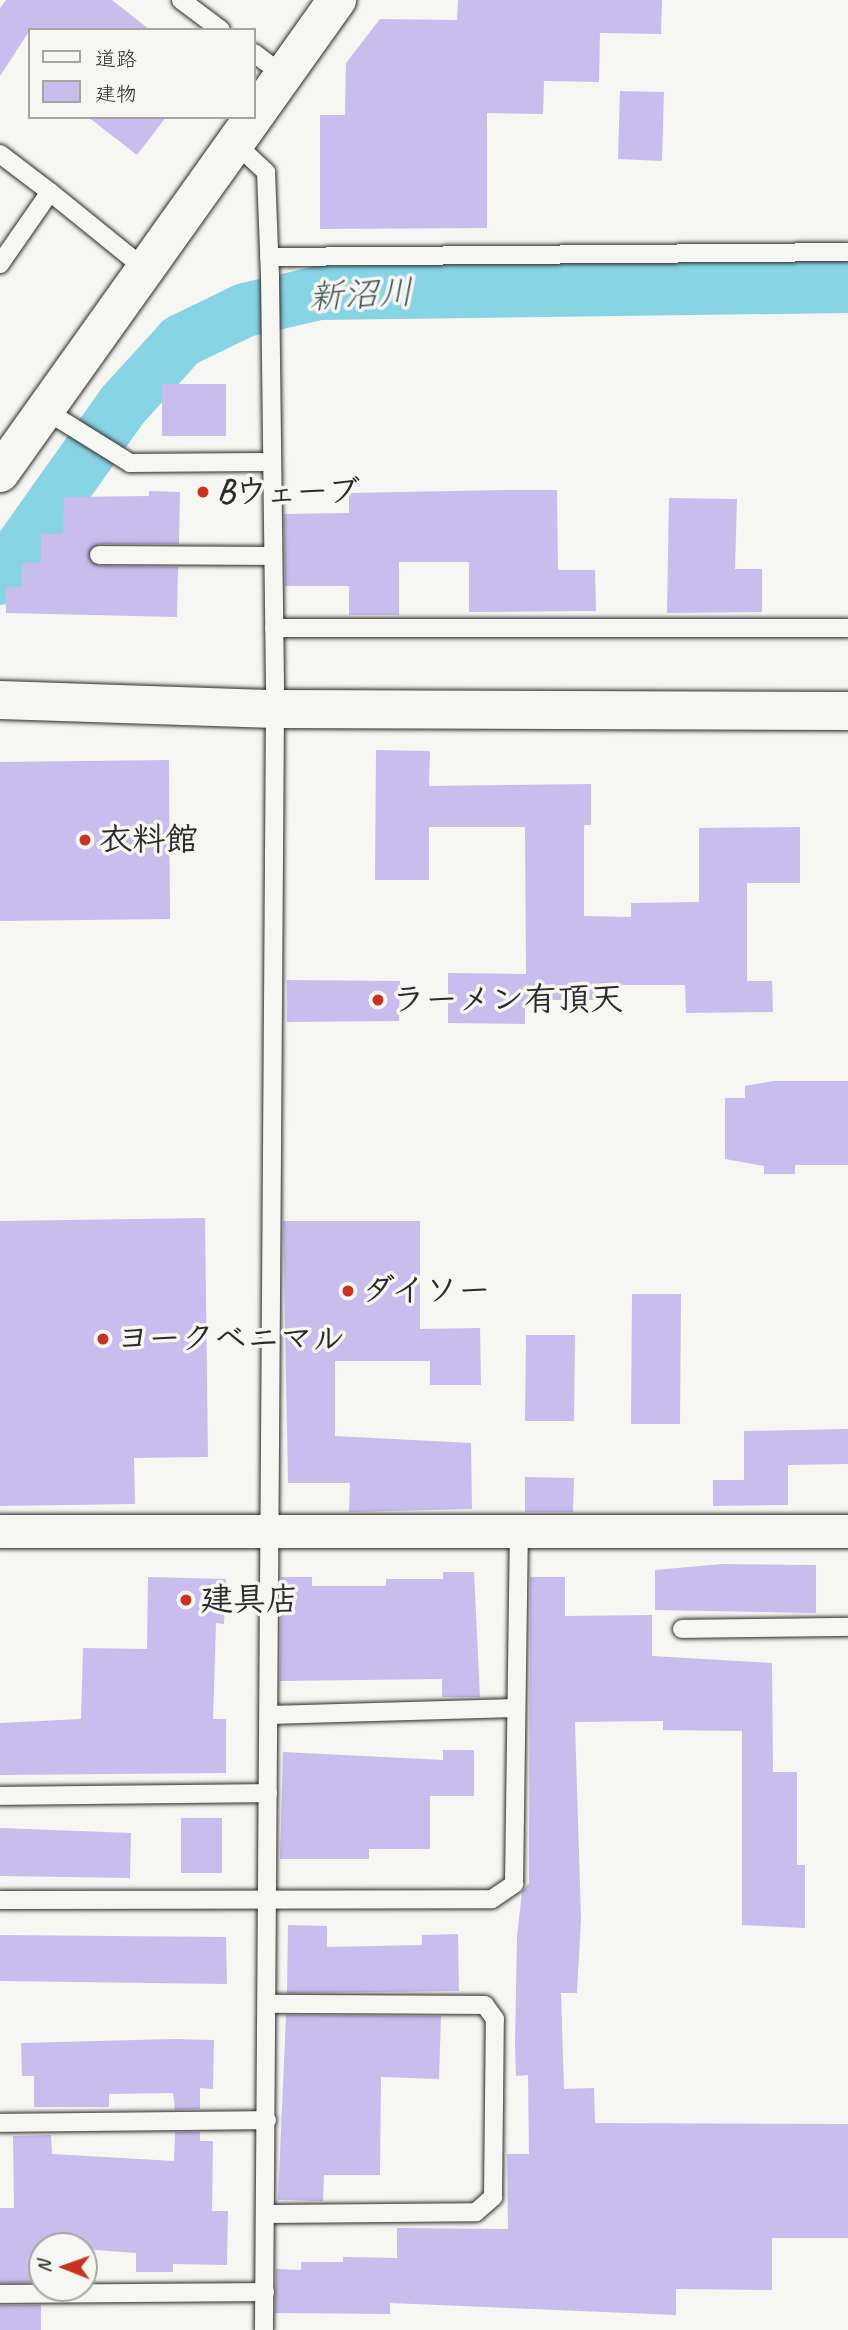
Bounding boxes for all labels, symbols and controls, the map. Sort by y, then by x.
legend [28,28,256,119]
text: 道路 [95,46,137,72]
text: 建物 [95,81,137,107]
water label: 新沼川 [307,271,415,319]
place label: Bウェーブ [217,472,364,512]
marker: Bウェーブ [195,484,211,500]
place label: 衣料館 [99,820,198,860]
marker: 衣料館 [77,832,93,848]
place label: ラーメン有頂天 [392,980,623,1020]
marker: ラーメン有頂天 [370,992,386,1008]
place label: ダイソー [362,1271,494,1311]
marker: ダイソー [340,1283,356,1299]
place label: ヨークベニマル [117,1319,346,1359]
marker: ヨークベニマル [95,1331,111,1347]
place label: 建具店 [200,1580,299,1620]
marker: 建具店 [178,1592,194,1608]
north arrow [28,2232,98,2302]
text: N [32,2261,56,2273]

